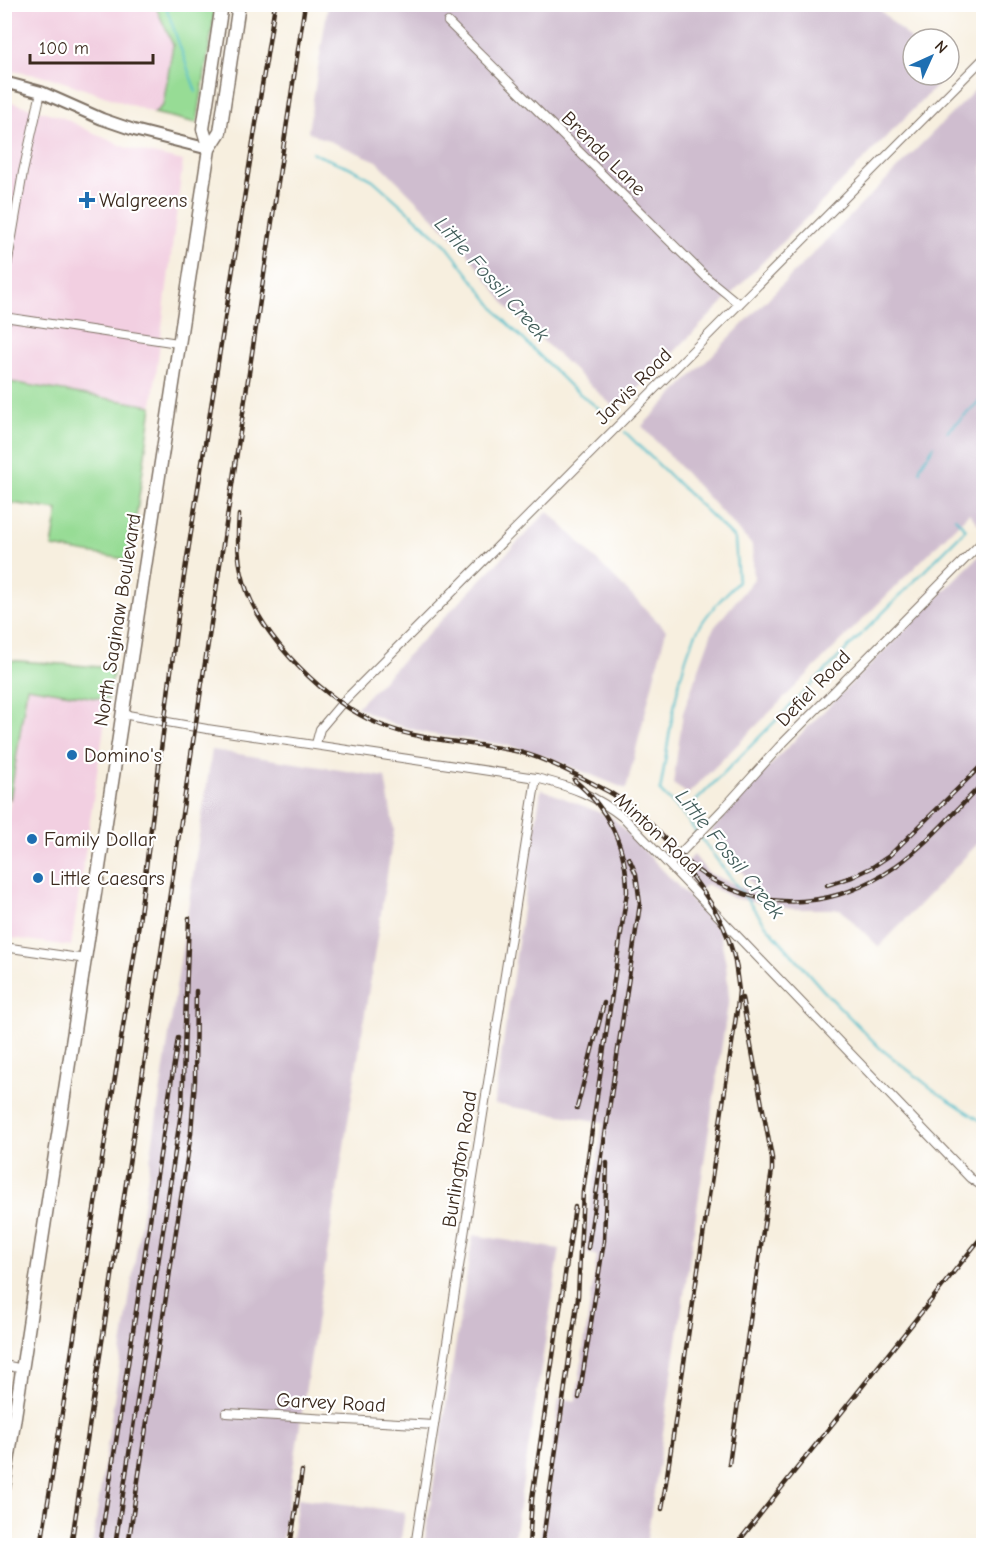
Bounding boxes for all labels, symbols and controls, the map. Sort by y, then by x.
scale bar [30,27,153,65]
north arrow [901,27,961,87]
text: N [931,37,951,57]
text: 100 m [39,38,89,59]
street label: Brenda Lane [557,106,651,200]
place label: Walgreens [99,189,187,212]
marker: Walgreens [80,193,94,207]
water label: Little Fossil Creek [430,212,555,347]
street label: Jarvis Road [590,343,676,429]
street label: North Saginaw Boulevard [89,512,146,728]
street label: Defiel Road [771,645,855,731]
place label: Domino's [84,744,162,767]
marker: Domino's [65,748,79,762]
water label: Little Fossil Creek [671,785,790,924]
street label: Minton Road [610,788,705,879]
place label: Family Dollar [44,828,156,851]
marker: Family Dollar [25,832,39,846]
place label: Little Caesars [50,867,165,890]
marker: Little Caesars [31,871,45,885]
street label: Burlington Road [437,1089,482,1229]
street label: Garvey Road [276,1388,386,1417]

